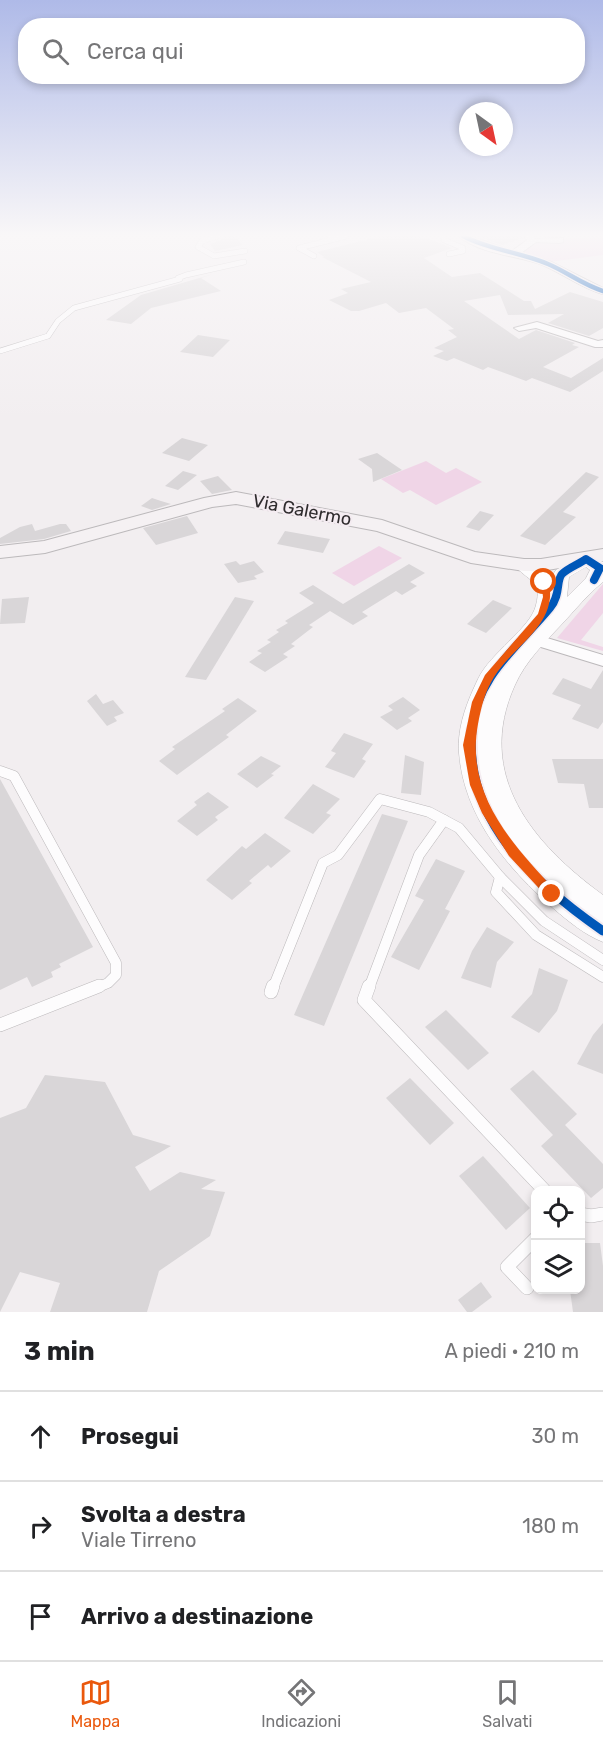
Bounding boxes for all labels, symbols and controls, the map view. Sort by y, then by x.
search box [18,18,585,84]
icon: search [39,35,72,68]
text: Cerca qui [87,38,183,65]
north arrow [459,102,513,156]
street label: Via Galermo [251,490,353,530]
route start [530,568,556,594]
route end [538,880,564,906]
map controls [531,1186,585,1294]
button: locate [531,1186,585,1240]
button: layers [531,1240,585,1294]
text: 3 min [24,1336,95,1367]
text: A piedi · 210 m [444,1339,579,1363]
icon: ahead [24,1420,57,1453]
text: Prosegui [81,1423,179,1450]
text: 30 m [532,1424,579,1448]
text: Svolta a destra [81,1501,246,1528]
icon: right [24,1510,57,1543]
text: 180 m [522,1514,579,1538]
text: Viale Tirreno [81,1528,197,1552]
icon: arrive [24,1600,57,1633]
text: Arrivo a destinazione [81,1603,313,1630]
tab: Mappa [71,1676,120,1731]
tab: Indicazioni [261,1676,341,1731]
tab: Salvati [482,1676,532,1731]

